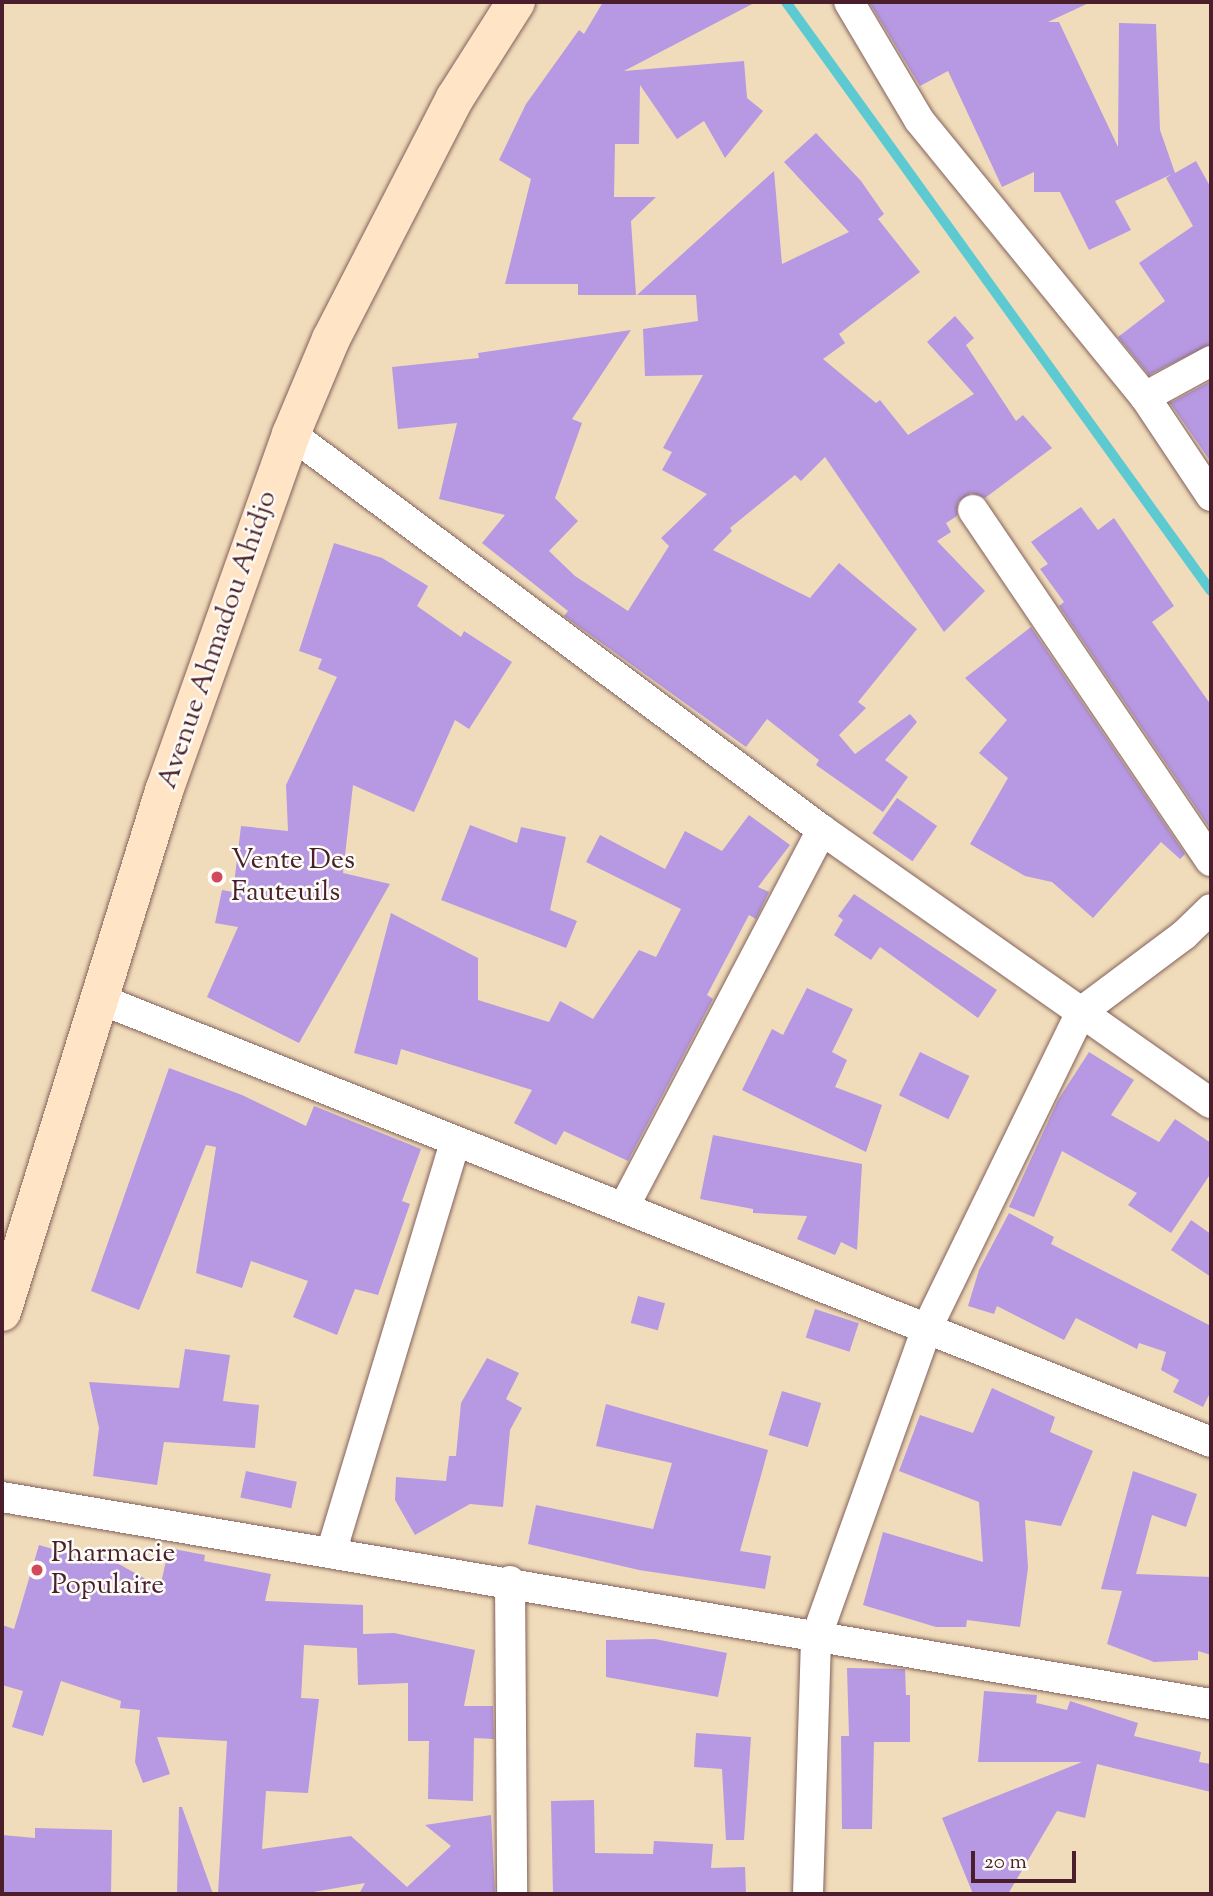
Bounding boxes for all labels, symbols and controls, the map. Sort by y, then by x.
street label: Avenue Ahmadou Ahidjo [151,487,285,793]
place label: Vente Des Fauteuils [231,844,355,910]
marker: Vente Des Fauteuils [209,869,225,885]
place label: Pharmacie Populaire [51,1537,175,1603]
marker: Pharmacie Populaire [29,1562,45,1578]
scale bar [975,1836,1080,1880]
text: 20 m [984,1848,1027,1878]

